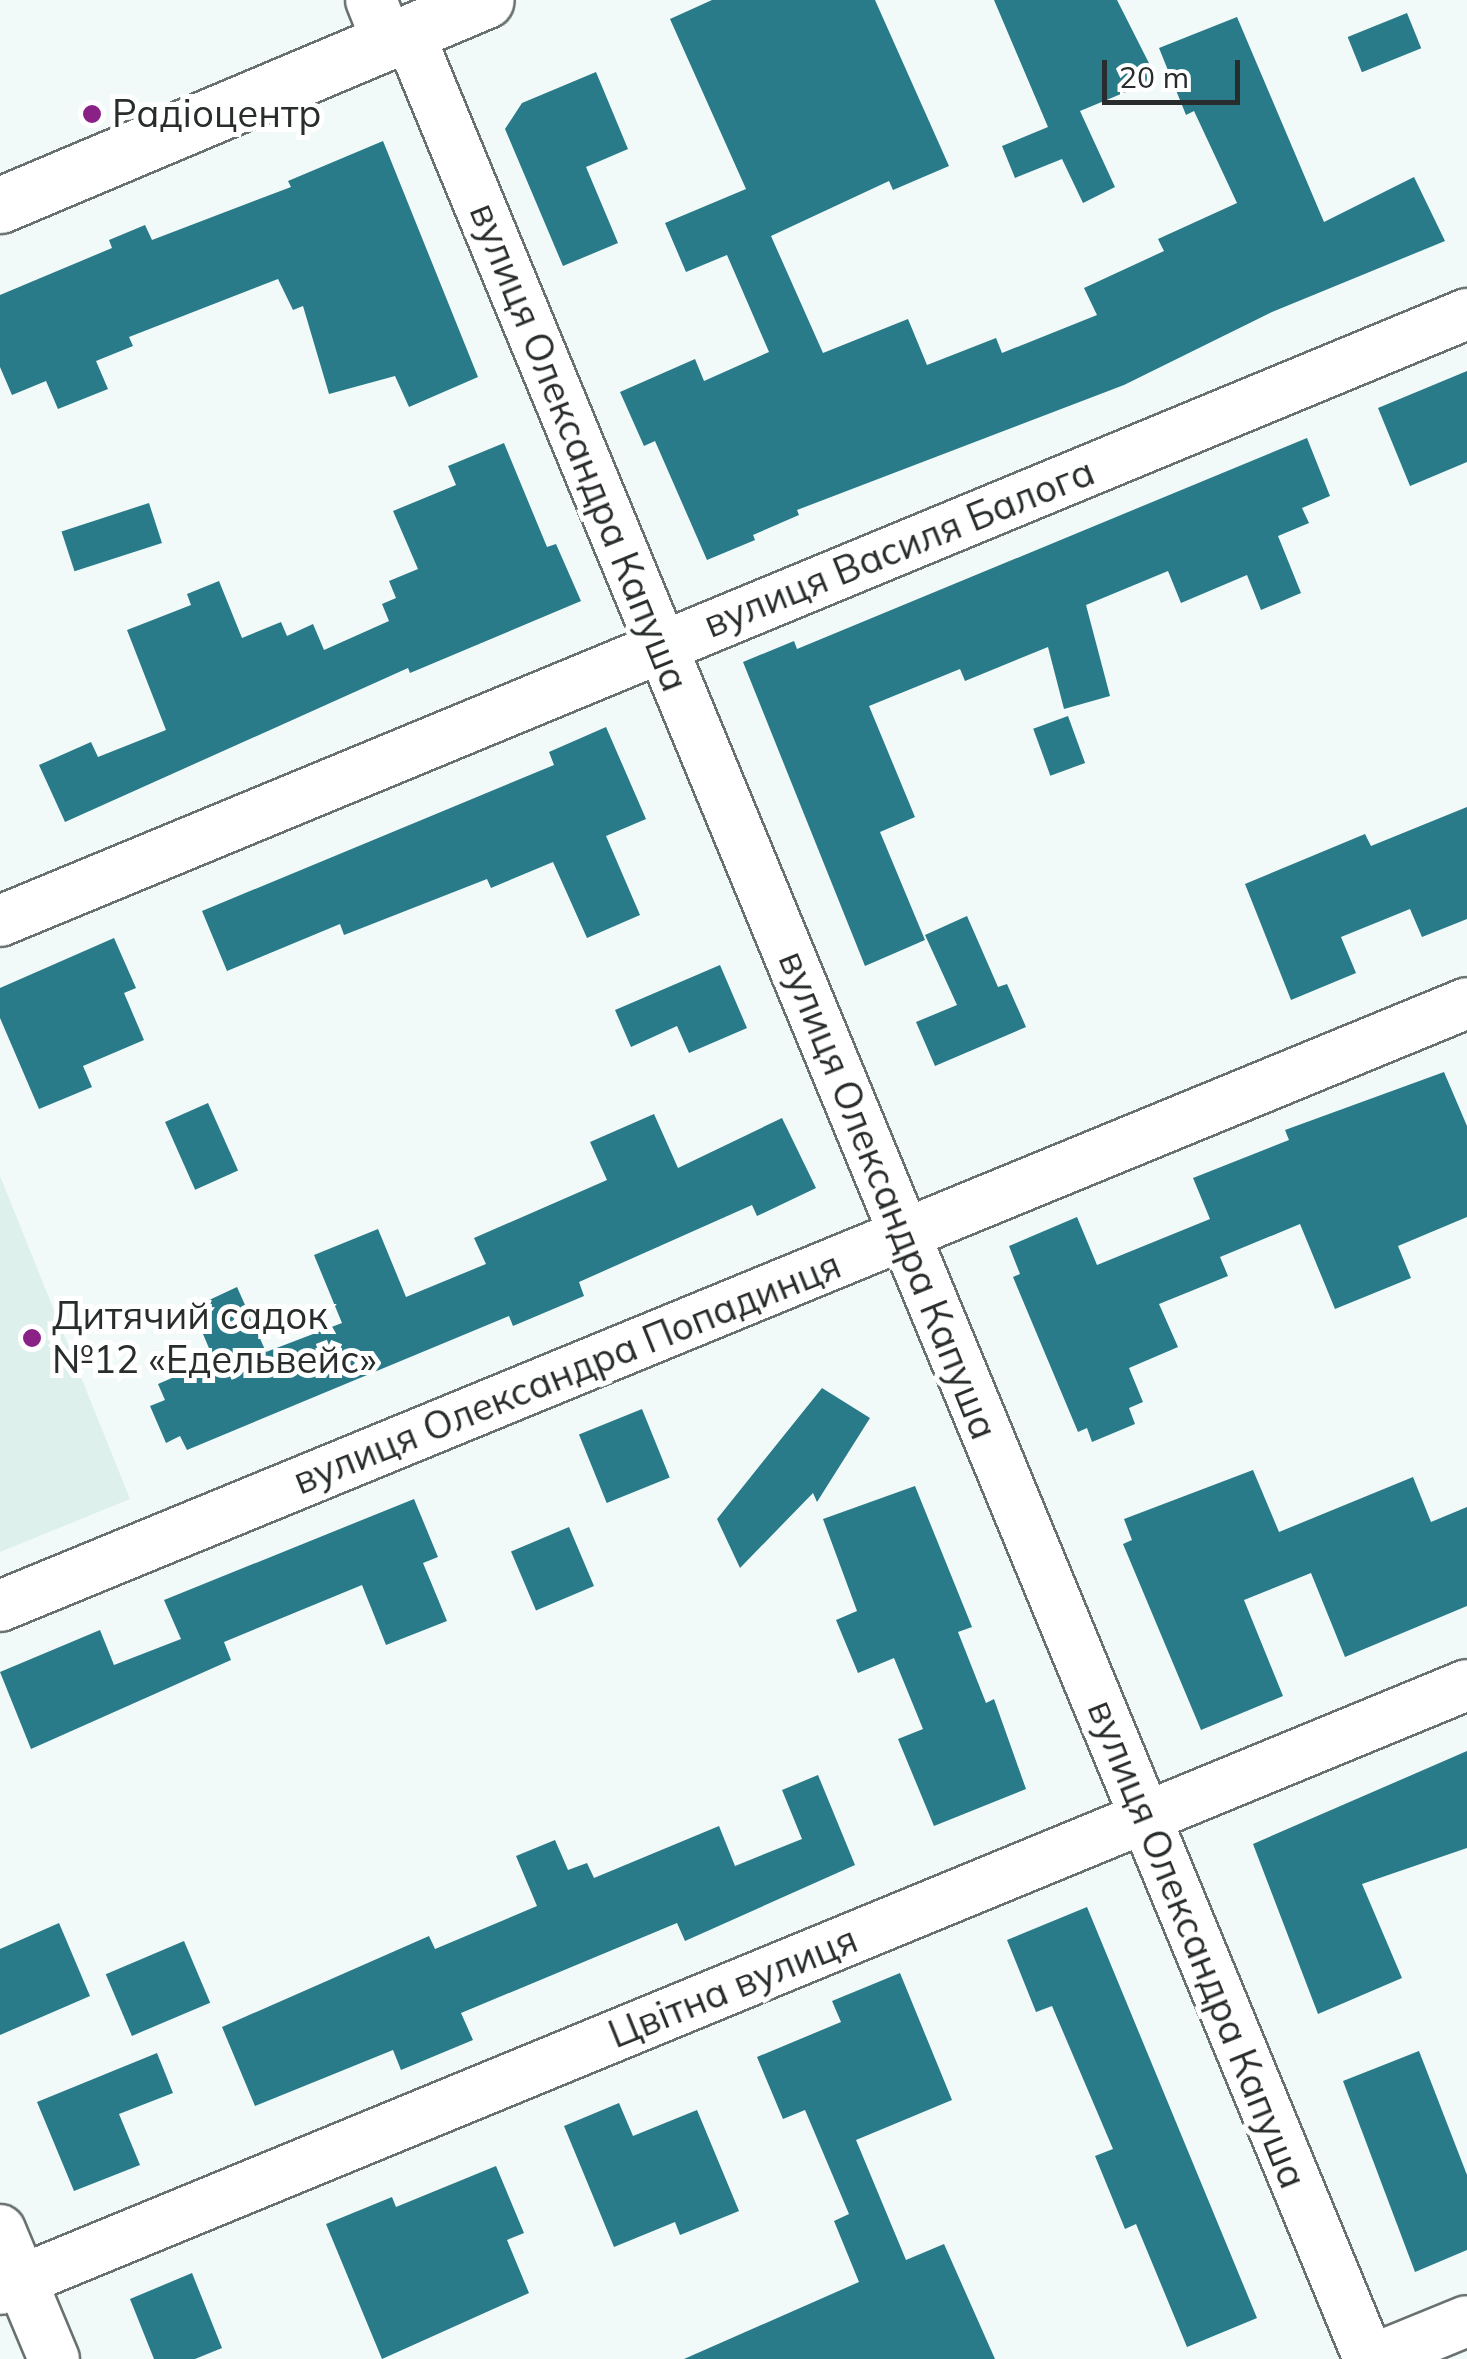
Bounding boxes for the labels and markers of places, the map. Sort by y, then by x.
place label: Радіоцентр [112,91,322,137]
marker: Радіоцентр [81,103,103,125]
place label: Дитячий садок №12 «Едельвейс» [52,1293,376,1382]
marker: Дитячий садок №12 «Едельвейс» [21,1327,43,1349]

